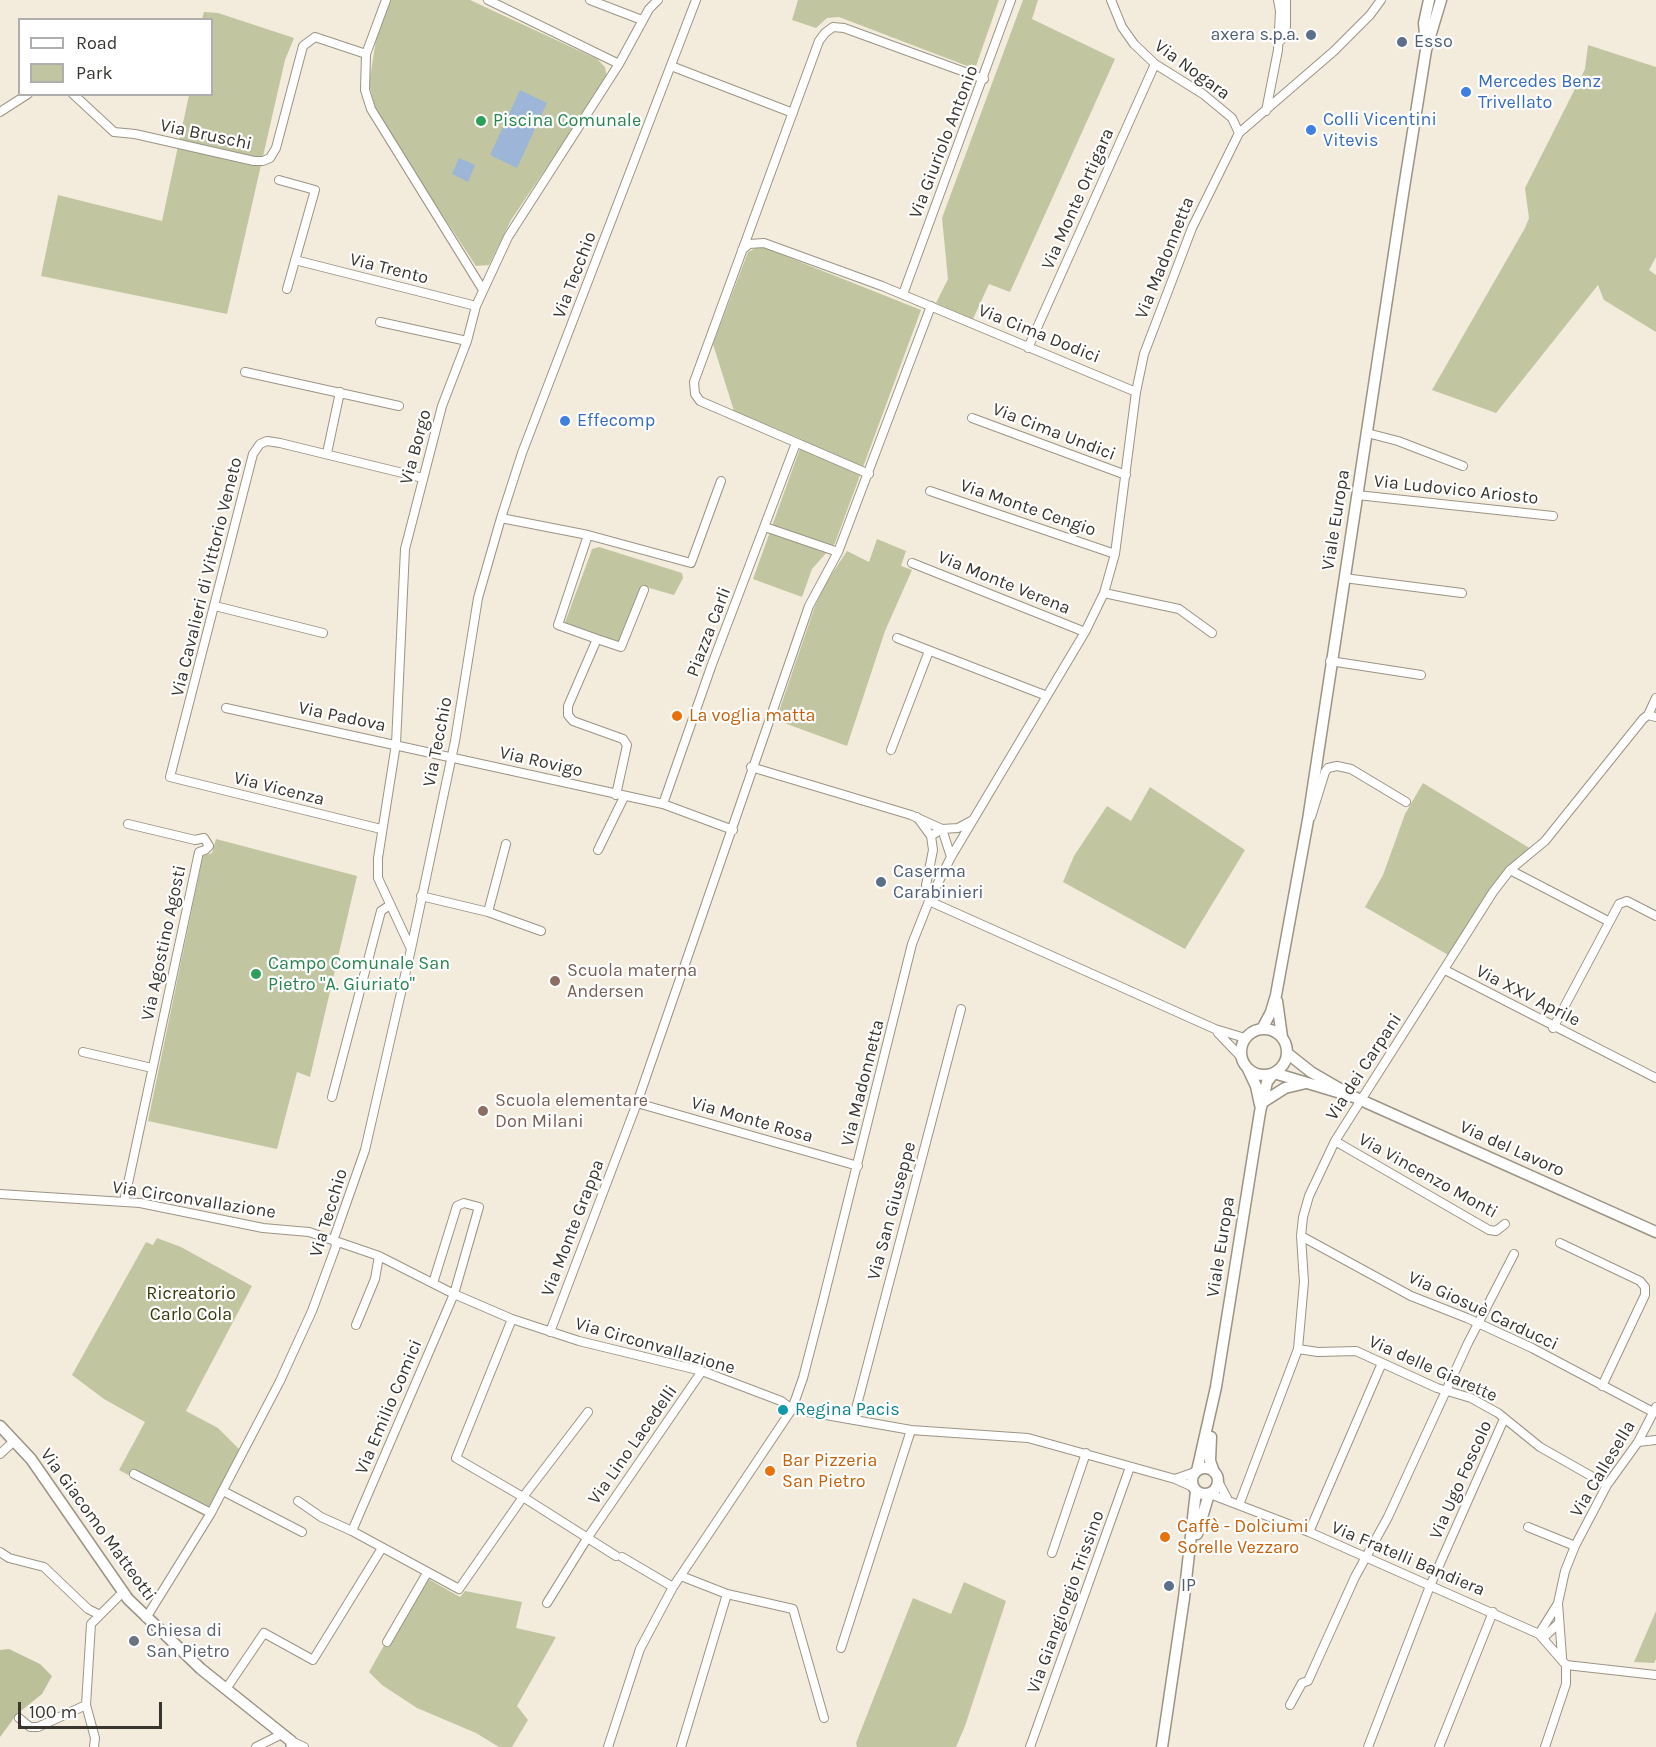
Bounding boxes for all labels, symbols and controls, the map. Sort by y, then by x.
legend [18,18,213,96]
place label: axera s.p.a. [1210,24,1299,46]
marker: axera s.p.a. [1304,28,1318,42]
place label: Esso [1414,31,1453,53]
text: Road [76,32,117,54]
street label: Via Nogara [1150,35,1234,105]
marker: Esso [1395,35,1409,49]
text: Park [76,62,113,84]
street label: Via Giuriolo Antonio [905,62,983,222]
place label: Mercedes Benz Trivellato [1478,71,1601,113]
marker: Mercedes Benz Trivellato [1459,85,1473,99]
place label: Colli Vicentini Vitevis [1323,109,1437,152]
place label: Piscina Comunale [493,110,641,132]
marker: Piscina Comunale [474,114,488,128]
street label: Via Bruschi [158,115,254,155]
marker: Colli Vicentini Vitevis [1304,123,1318,137]
street label: Via Monte Ortigara [1037,125,1119,273]
street label: Via Madonnetta [1131,194,1199,322]
street label: Via Tecchio [549,229,601,321]
street label: Via Trento [347,249,431,289]
street label: Via Cima Dodici [975,300,1103,368]
street label: Via Cima Undici [989,399,1119,465]
street label: Via Borgo [396,407,436,487]
place label: Effecomp [577,410,655,432]
marker: Effecomp [558,414,572,428]
street label: Via Cavalieri di Vittorio Veneto [167,455,247,699]
street label: Viale Europa [1317,468,1355,572]
street label: Via Ludovico Ariosto [1373,471,1539,509]
street label: Via Monte Cengio [957,475,1099,541]
street label: Via Monte Verena [934,547,1074,619]
street label: Piazza Carli [682,584,736,680]
street label: Via Tecchio [419,695,457,789]
street label: Via Padova [296,697,388,737]
place label: La voglia matta [689,705,815,727]
marker: La voglia matta [670,709,684,723]
street label: Via Rovigo [497,742,585,782]
street label: Via Vicenza [231,767,327,811]
place label: Caserma Carabinieri [893,861,984,904]
street label: Via Agostino Agosti [137,863,191,1023]
marker: Caserma Carabinieri [874,875,888,889]
place label: Campo Comunale San Pietro "A. Giuriato" [268,953,450,996]
place label: Scuola materna Andersen [567,960,697,1002]
street label: Via XXV Aprile [1472,960,1584,1032]
marker: Campo Comunale San Pietro "A. Giuriato" [249,967,263,981]
marker: Scuola materna Andersen [548,974,562,988]
street label: Via dei Carpani [1321,1009,1407,1125]
street label: Via Madonnetta [837,1017,889,1149]
place label: Scuola elementare Don Milani [495,1090,648,1132]
street label: Via Monte Rosa [688,1092,816,1148]
marker: Scuola elementare Don Milani [476,1104,490,1118]
street label: Via del Lavoro [1456,1116,1568,1182]
street label: Via Vincenzo Monti [1354,1129,1502,1223]
street label: Via San Giuseppe [863,1139,921,1283]
street label: Via Monte Grappa [537,1157,609,1299]
street label: Via Tecchio [305,1166,353,1260]
street label: Via Circonvallazione [111,1176,277,1224]
street label: Viale Europa [1202,1195,1240,1299]
street label: Via Giosuè Carducci [1404,1267,1562,1355]
park label: Ricreatorio Carlo Cola [146,1283,236,1326]
street label: Via Circonvallazione [573,1313,737,1379]
street label: Via delle Giarette [1365,1331,1501,1407]
street label: Via Emilio Comici [351,1336,427,1478]
street label: Via Lino Lacedelli [584,1381,682,1509]
place label: Regina Pacis [795,1399,900,1421]
marker: Regina Pacis [776,1403,790,1417]
street label: Via Ugo Foscolo [1425,1417,1497,1543]
street label: Via Callesella [1566,1417,1640,1521]
street label: Via Giacomo Matteotti [35,1445,161,1605]
place label: Bar Pizzeria San Pietro [782,1450,877,1492]
marker: Bar Pizzeria San Pietro [763,1464,777,1478]
street label: Via Giangiorgio Trissino [1023,1508,1109,1696]
place label: Caffè - Dolciumi Sorelle Vezzaro [1177,1516,1309,1558]
street label: Via Fratelli Bandiera [1328,1517,1488,1601]
marker: Caffè - Dolciumi Sorelle Vezzaro [1158,1530,1172,1544]
place label: IP [1181,1575,1196,1597]
marker: IP [1162,1579,1176,1593]
place label: Chiesa di San Pietro [146,1620,230,1662]
marker: Chiesa di San Pietro [127,1634,141,1648]
scale bar [21,1690,165,1728]
text: 100 m [29,1701,77,1723]

